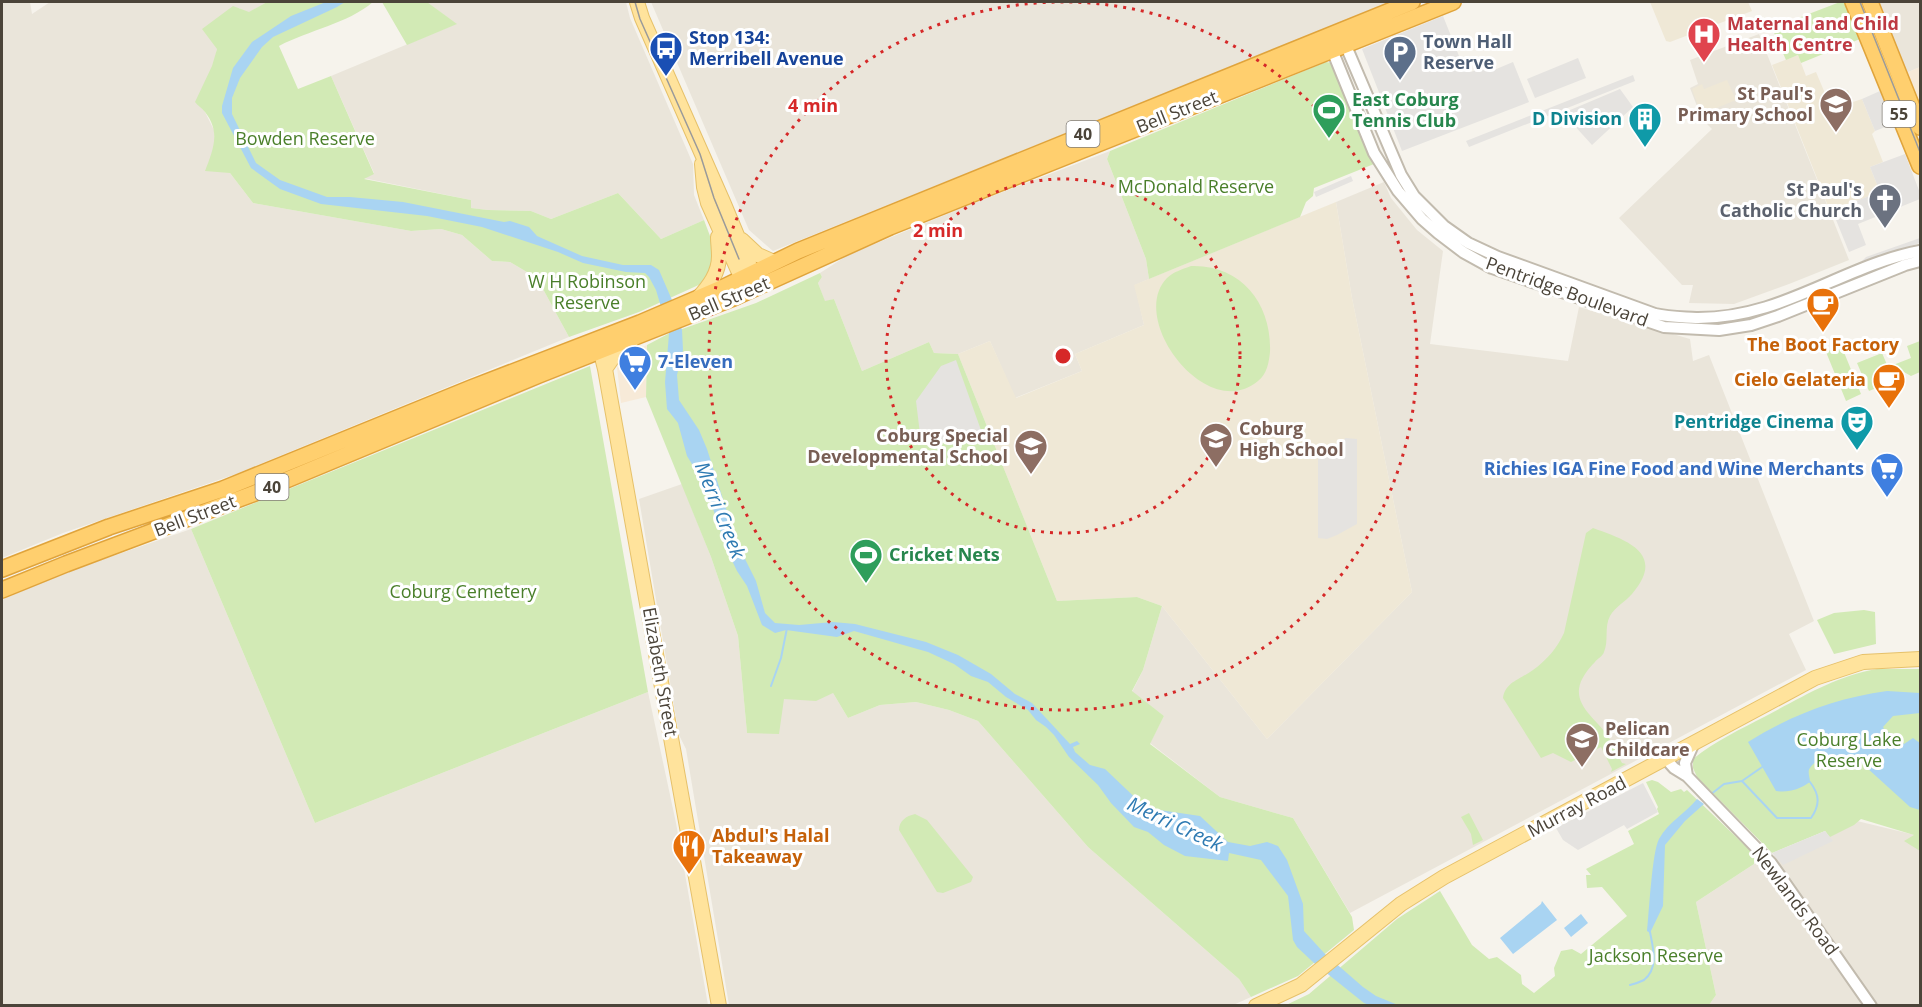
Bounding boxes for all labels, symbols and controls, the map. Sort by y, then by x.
place label: Maternal and Child Health Centre [1727,11,1899,56]
hospital icon: Maternal and Child Health Centre [1686,16,1722,63]
place label: Stop 134: Merribell Avenue [689,25,844,70]
place label: Town Hall Reserve [1423,29,1512,74]
bus stop icon: Stop 134: Merribell Avenue [648,30,684,77]
parking icon: Town Hall Reserve [1382,34,1418,81]
place label: St Paul's Primary School [1678,81,1813,126]
street label: Bell Street [1132,84,1221,138]
school or university icon: St Paul's Primary School [1818,86,1854,133]
place label: East Coburg Tennis Club [1352,87,1459,132]
sports icon: East Coburg Tennis Club [1311,92,1347,139]
text: 4 min [788,93,838,117]
building icon: D Division [1627,101,1663,148]
road number: 55 [1882,101,1916,127]
place label: D Division [1532,106,1622,130]
road number: 40 [1066,121,1100,147]
park label: Bowden Reserve [235,126,375,150]
park label: McDonald Reserve [1118,174,1274,198]
place label: St Paul's Catholic Church [1720,177,1862,222]
church icon: St Paul's Catholic Church [1867,182,1903,229]
text: 2 min [913,218,963,242]
street label: Pentridge Boulevard [1483,250,1652,332]
park label: W H Robinson Reserve [528,269,646,314]
street label: Bell Street [684,270,773,326]
cafe icon: The Boot Factory [1805,286,1841,333]
place label: The Boot Factory [1747,332,1900,356]
supermarket icon: 7-Eleven [617,344,653,391]
centre of rings [1053,346,1073,366]
place label: 7-Eleven [658,349,733,373]
cafe icon: Cielo Gelateria [1871,362,1907,409]
place label: Cielo Gelateria [1734,367,1866,391]
theatre icon: Pentridge Cinema [1839,404,1875,451]
place label: Pentridge Cinema [1674,409,1834,433]
place label: Coburg High School [1239,416,1344,461]
school or university icon: Coburg High School [1198,421,1234,468]
place label: Coburg Special Developmental School [807,423,1008,468]
school or university icon: Coburg Special Developmental School [1013,428,1049,475]
supermarket icon: Richies IGA Fine Food and Wine Merchants [1869,451,1905,498]
place label: Richies IGA Fine Food and Wine Merchants [1484,456,1864,480]
water label: Merri Creek [689,457,753,563]
road number: 40 [256,474,288,500]
street label: Bell Street [150,488,239,542]
sports icon: Cricket Nets [848,537,884,584]
place label: Cricket Nets [889,542,1000,566]
park label: Coburg Cemetery [389,579,538,603]
street label: Elizabeth Street [638,605,684,738]
place label: Pelican Childcare [1605,716,1690,761]
school or university icon: Pelican Childcare [1564,721,1600,768]
park label: Coburg Lake Reserve [1797,727,1902,772]
street label: Murray Road [1523,770,1630,842]
water label: Merri Creek [1123,790,1228,858]
place label: Abdul's Halal Takeaway [712,823,829,868]
restaurant icon: Abdul's Halal Takeaway [671,828,707,875]
street label: Newlands Road [1747,841,1845,960]
park label: Jackson Reserve [1587,943,1723,967]

